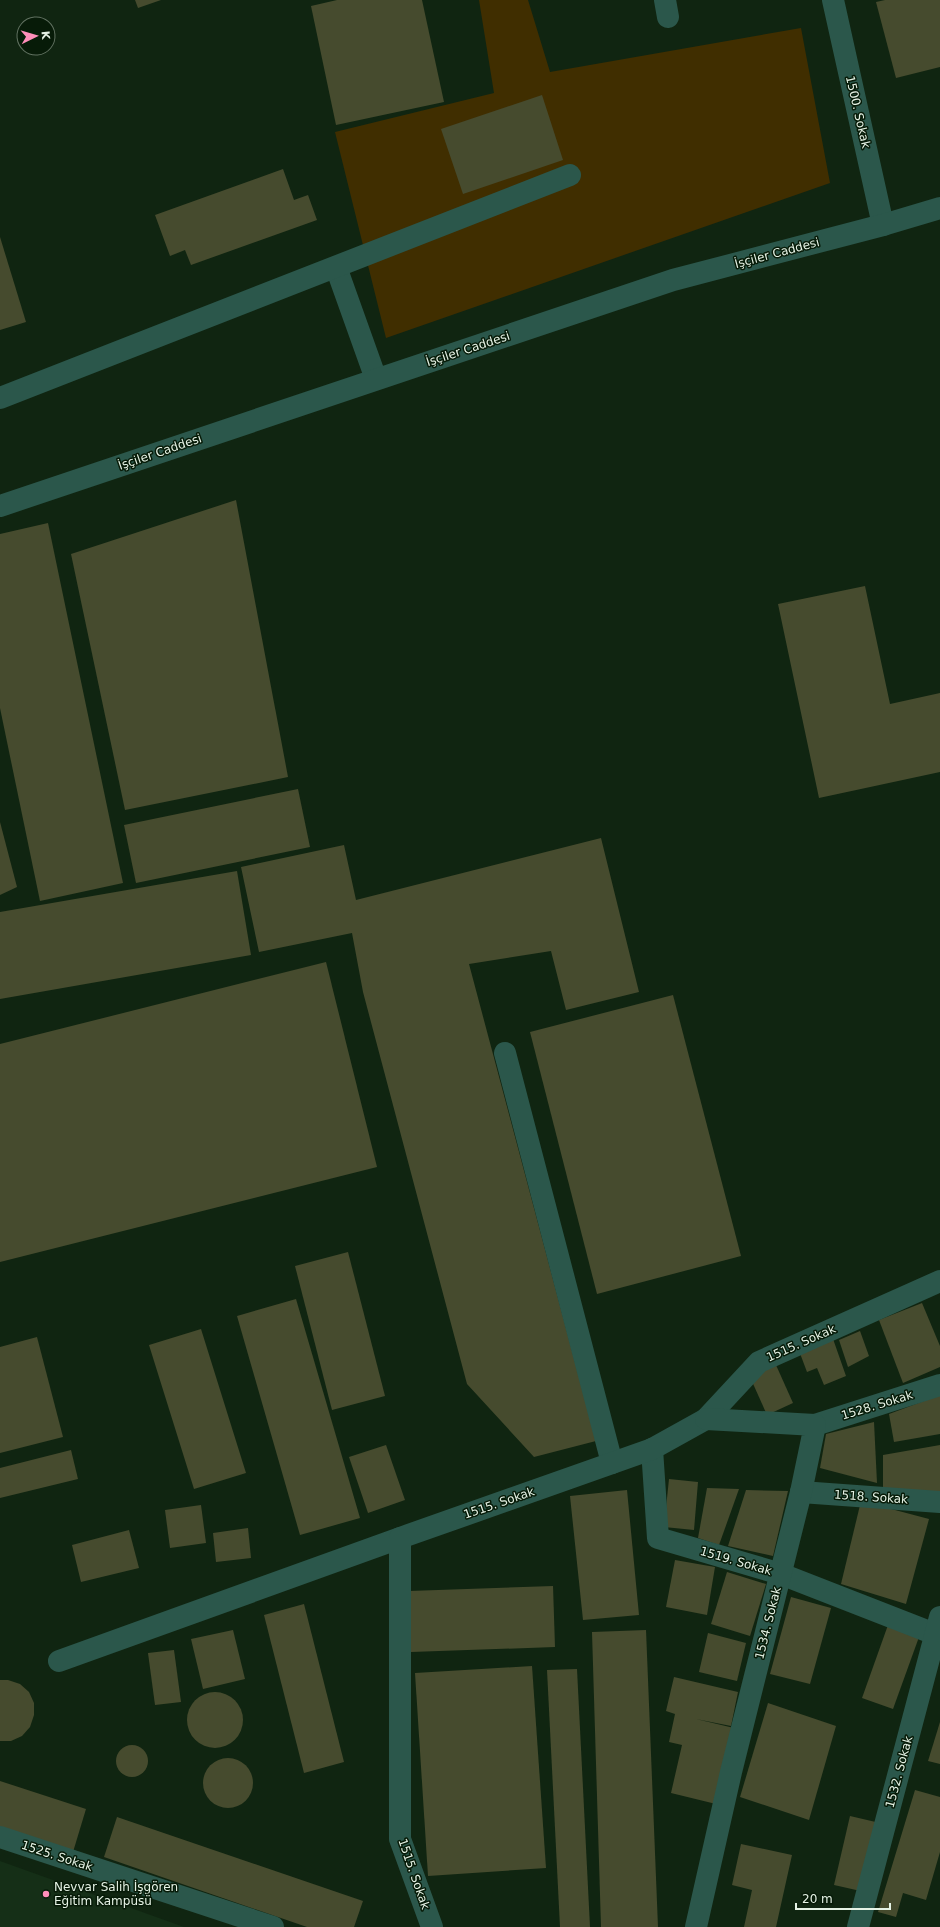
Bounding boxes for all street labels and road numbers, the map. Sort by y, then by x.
street label: 1500. Sokak [843,74,873,150]
street label: İşçiler Caddesi [733,234,821,271]
street label: İşçiler Caddesi [424,328,512,369]
street label: İşçiler Caddesi [116,430,203,473]
street label: 1515. Sokak [764,1322,838,1364]
street label: 1528. Sokak [839,1387,915,1423]
street label: 1515. Sokak [462,1484,536,1522]
street label: 1518. Sokak [834,1487,909,1507]
street label: 1519. Sokak [698,1544,774,1578]
street label: 1534. Sokak [752,1585,784,1661]
street label: 1532. Sokak [883,1734,915,1810]
street label: 1515. Sokak [395,1837,433,1911]
street label: 1525. Sokak [20,1838,94,1874]

